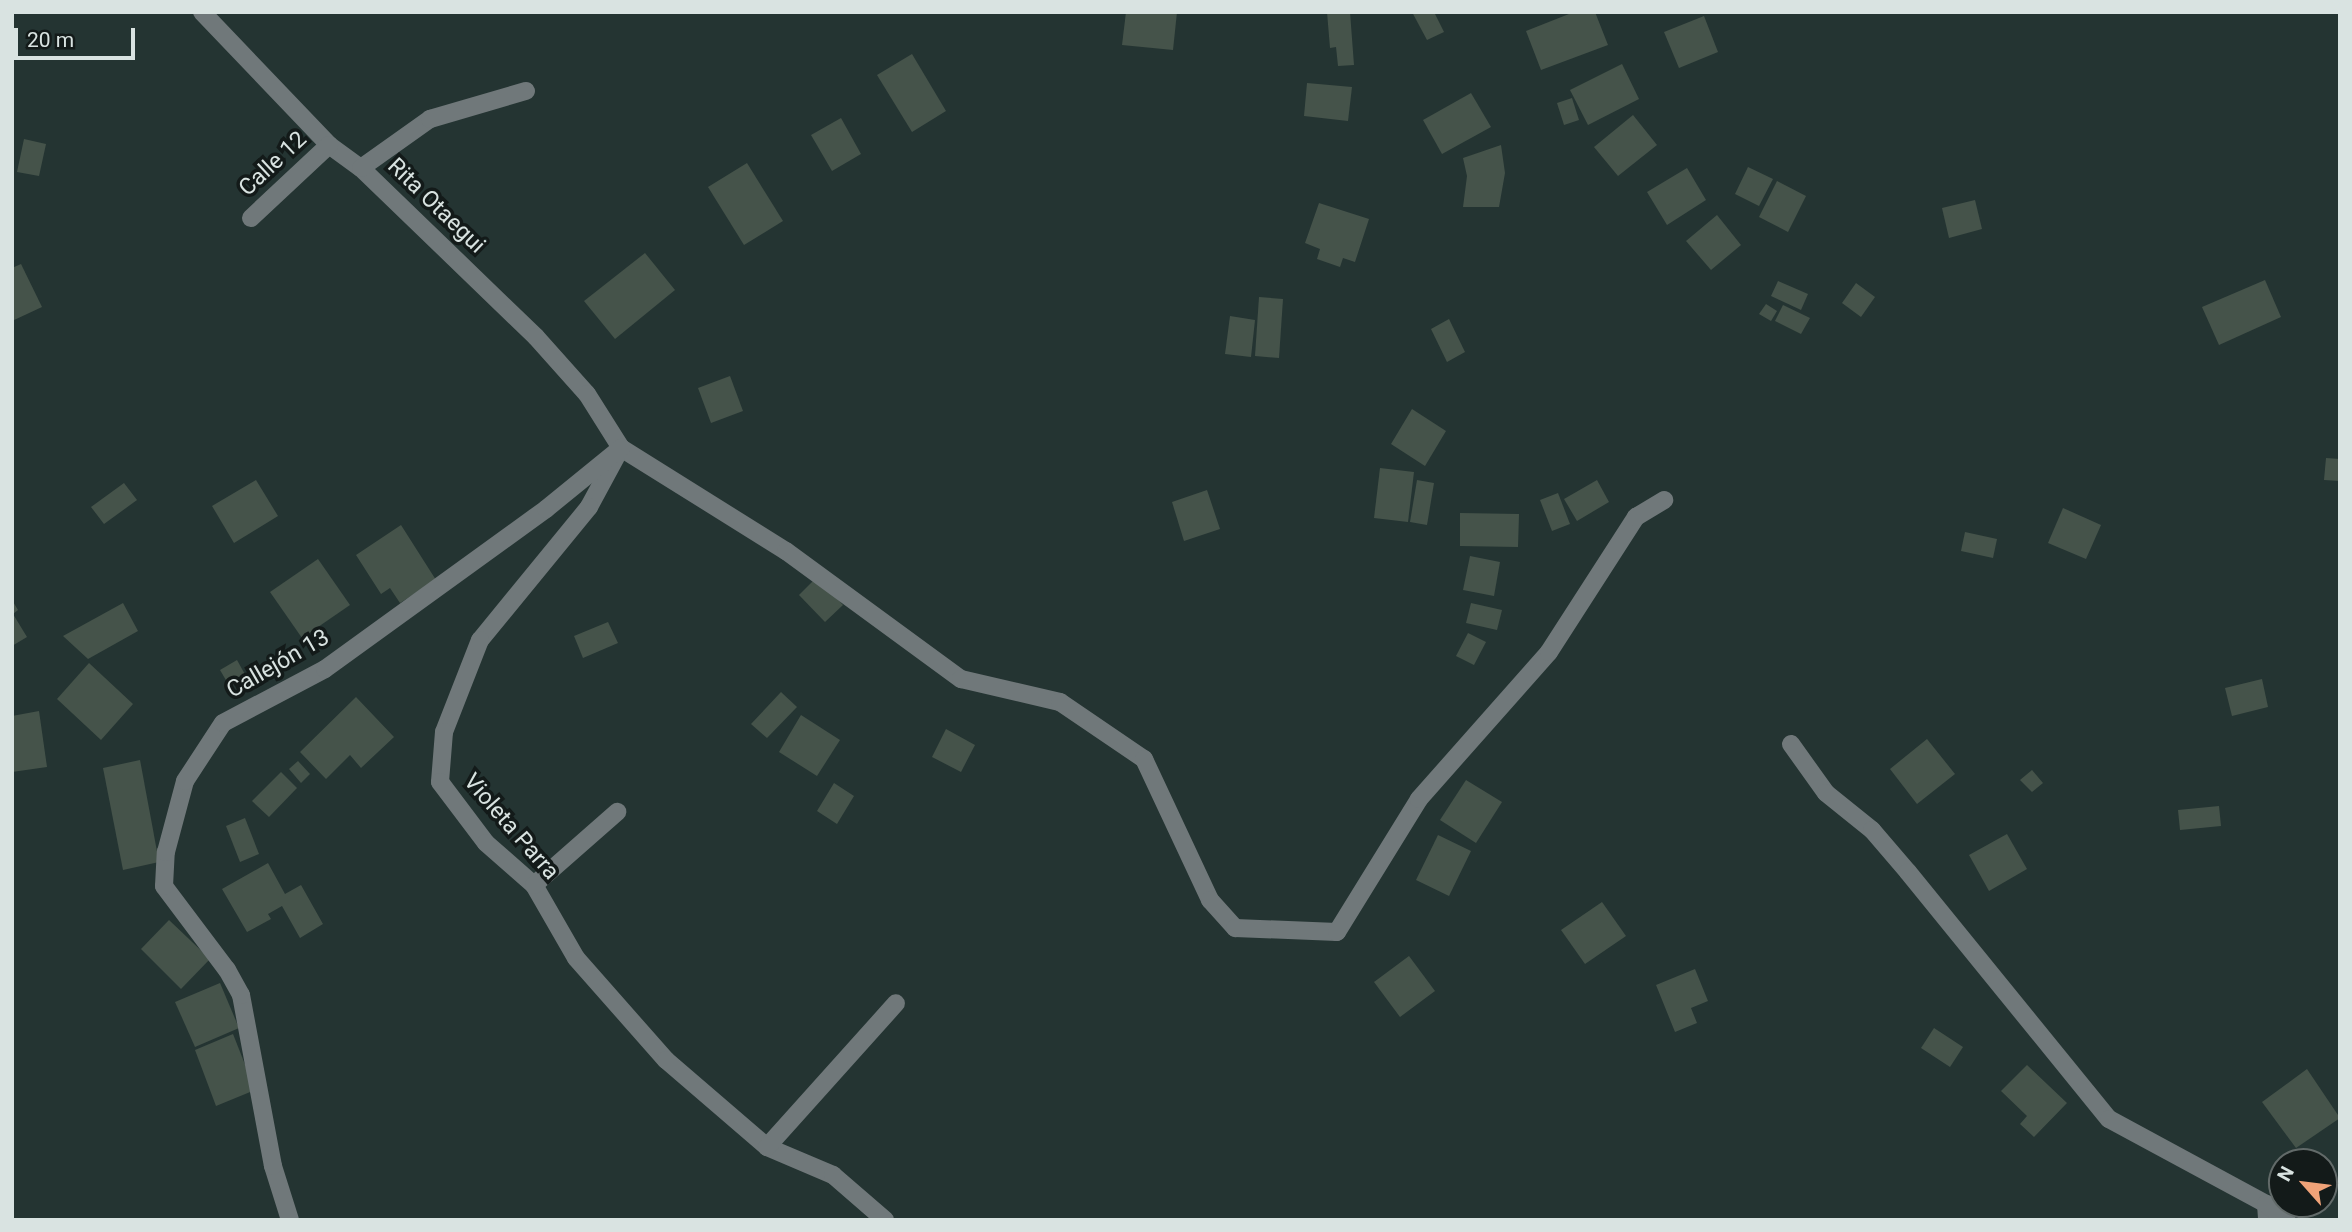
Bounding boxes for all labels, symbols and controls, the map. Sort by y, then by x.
scale bar [18,14,138,58]
text: 20 m [27,28,74,52]
street label: Calle 12 [233,126,313,202]
street label: Rita Otaegui [382,153,490,259]
street label: Callejón 13 [222,624,334,704]
street label: Violeta Parra [457,768,565,886]
north arrow [2268,1148,2338,1218]
text: N [2272,1163,2299,1185]

